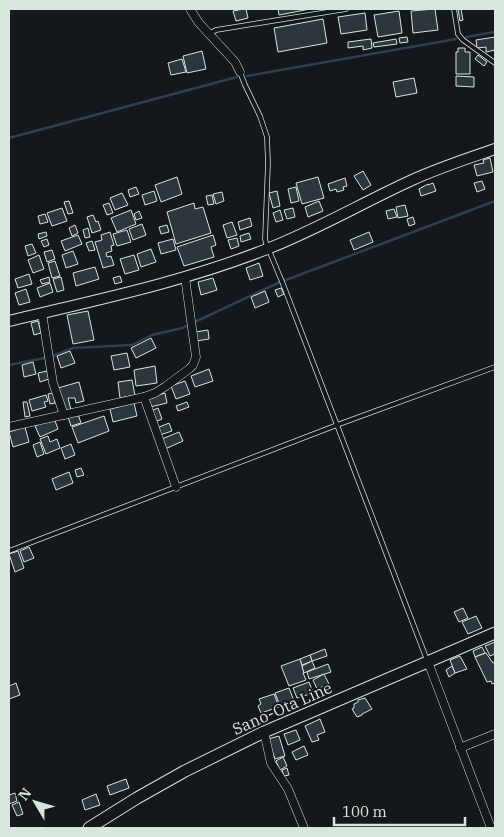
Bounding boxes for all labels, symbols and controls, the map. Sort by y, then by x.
street label: Sano-Ota Line [229,677,335,739]
north arrow [10,777,60,827]
text: N [14,784,35,804]
scale bar [334,794,465,826]
text: 100 m [342,802,387,821]

